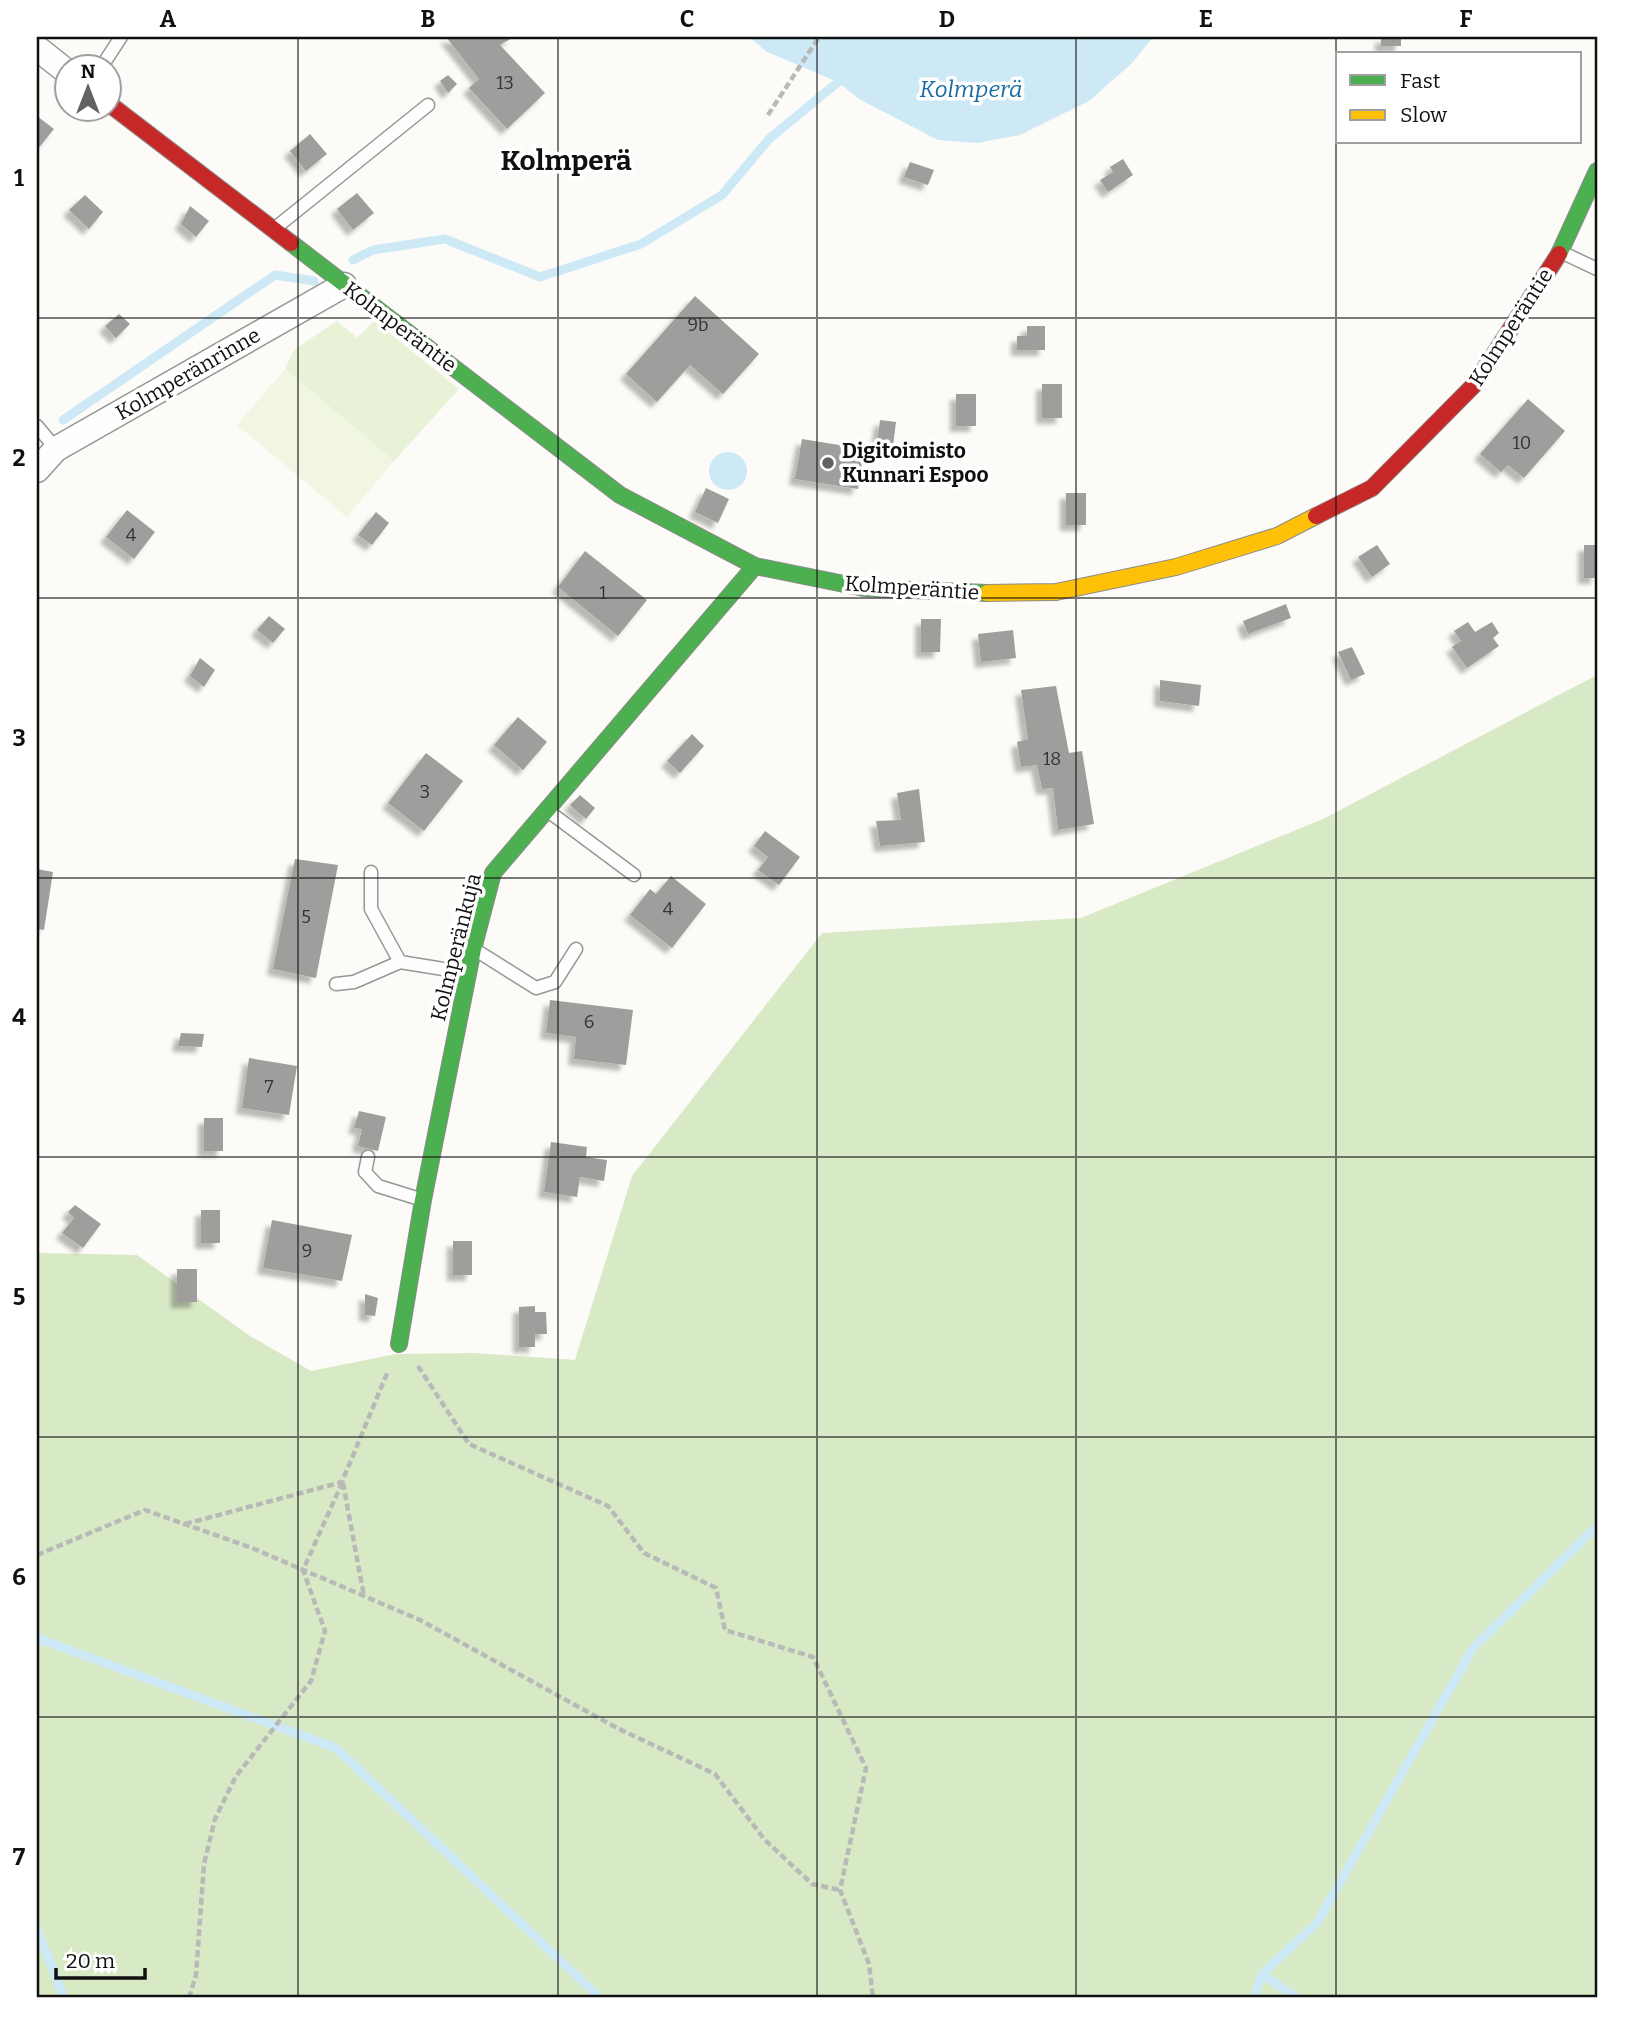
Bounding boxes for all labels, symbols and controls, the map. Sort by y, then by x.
text: A [160,5,177,33]
text: B [421,5,435,33]
text: C [680,5,694,33]
text: D [939,5,955,33]
text: E [1199,5,1213,33]
text: F [1460,5,1473,33]
north arrow [52,52,122,122]
legend [1336,52,1582,144]
text: N [81,60,96,83]
text: Fast [1400,68,1441,94]
house number: 13 [496,72,514,94]
water label: Kolmperä [920,75,1022,103]
text: Slow [1400,102,1447,128]
district label: Kolmperä [500,144,632,177]
text: 1 [14,164,24,192]
street label: Kolmperäntie [1463,263,1559,391]
street label: Kolmperäntie [338,276,462,378]
house number: 9b [688,314,708,336]
street label: Kolmperänrinne [111,322,265,426]
house number: 10 [1513,432,1531,454]
place label: Digitoimisto Kunnari Espoo [842,438,989,488]
text: 2 [13,444,26,472]
marker: Digitoimisto Kunnari Espoo [820,455,836,471]
house number: 4 [126,524,137,546]
street label: Kolmperäntie [844,570,980,606]
house number: 1 [599,582,607,604]
text: 3 [12,724,26,752]
house number: 18 [1043,748,1061,770]
house number: 3 [420,781,430,803]
street label: Kolmperänkuja [425,870,487,1024]
house number: 4 [663,898,674,920]
house number: 5 [301,906,311,928]
text: 4 [12,1003,26,1031]
house number: 6 [584,1011,594,1033]
house number: 7 [264,1076,274,1098]
house number: 9 [302,1240,312,1262]
text: 5 [13,1283,25,1311]
text: 6 [12,1563,26,1591]
text: 7 [13,1843,26,1871]
scale bar [56,1937,145,1981]
text: 20 m [66,1948,115,1974]

